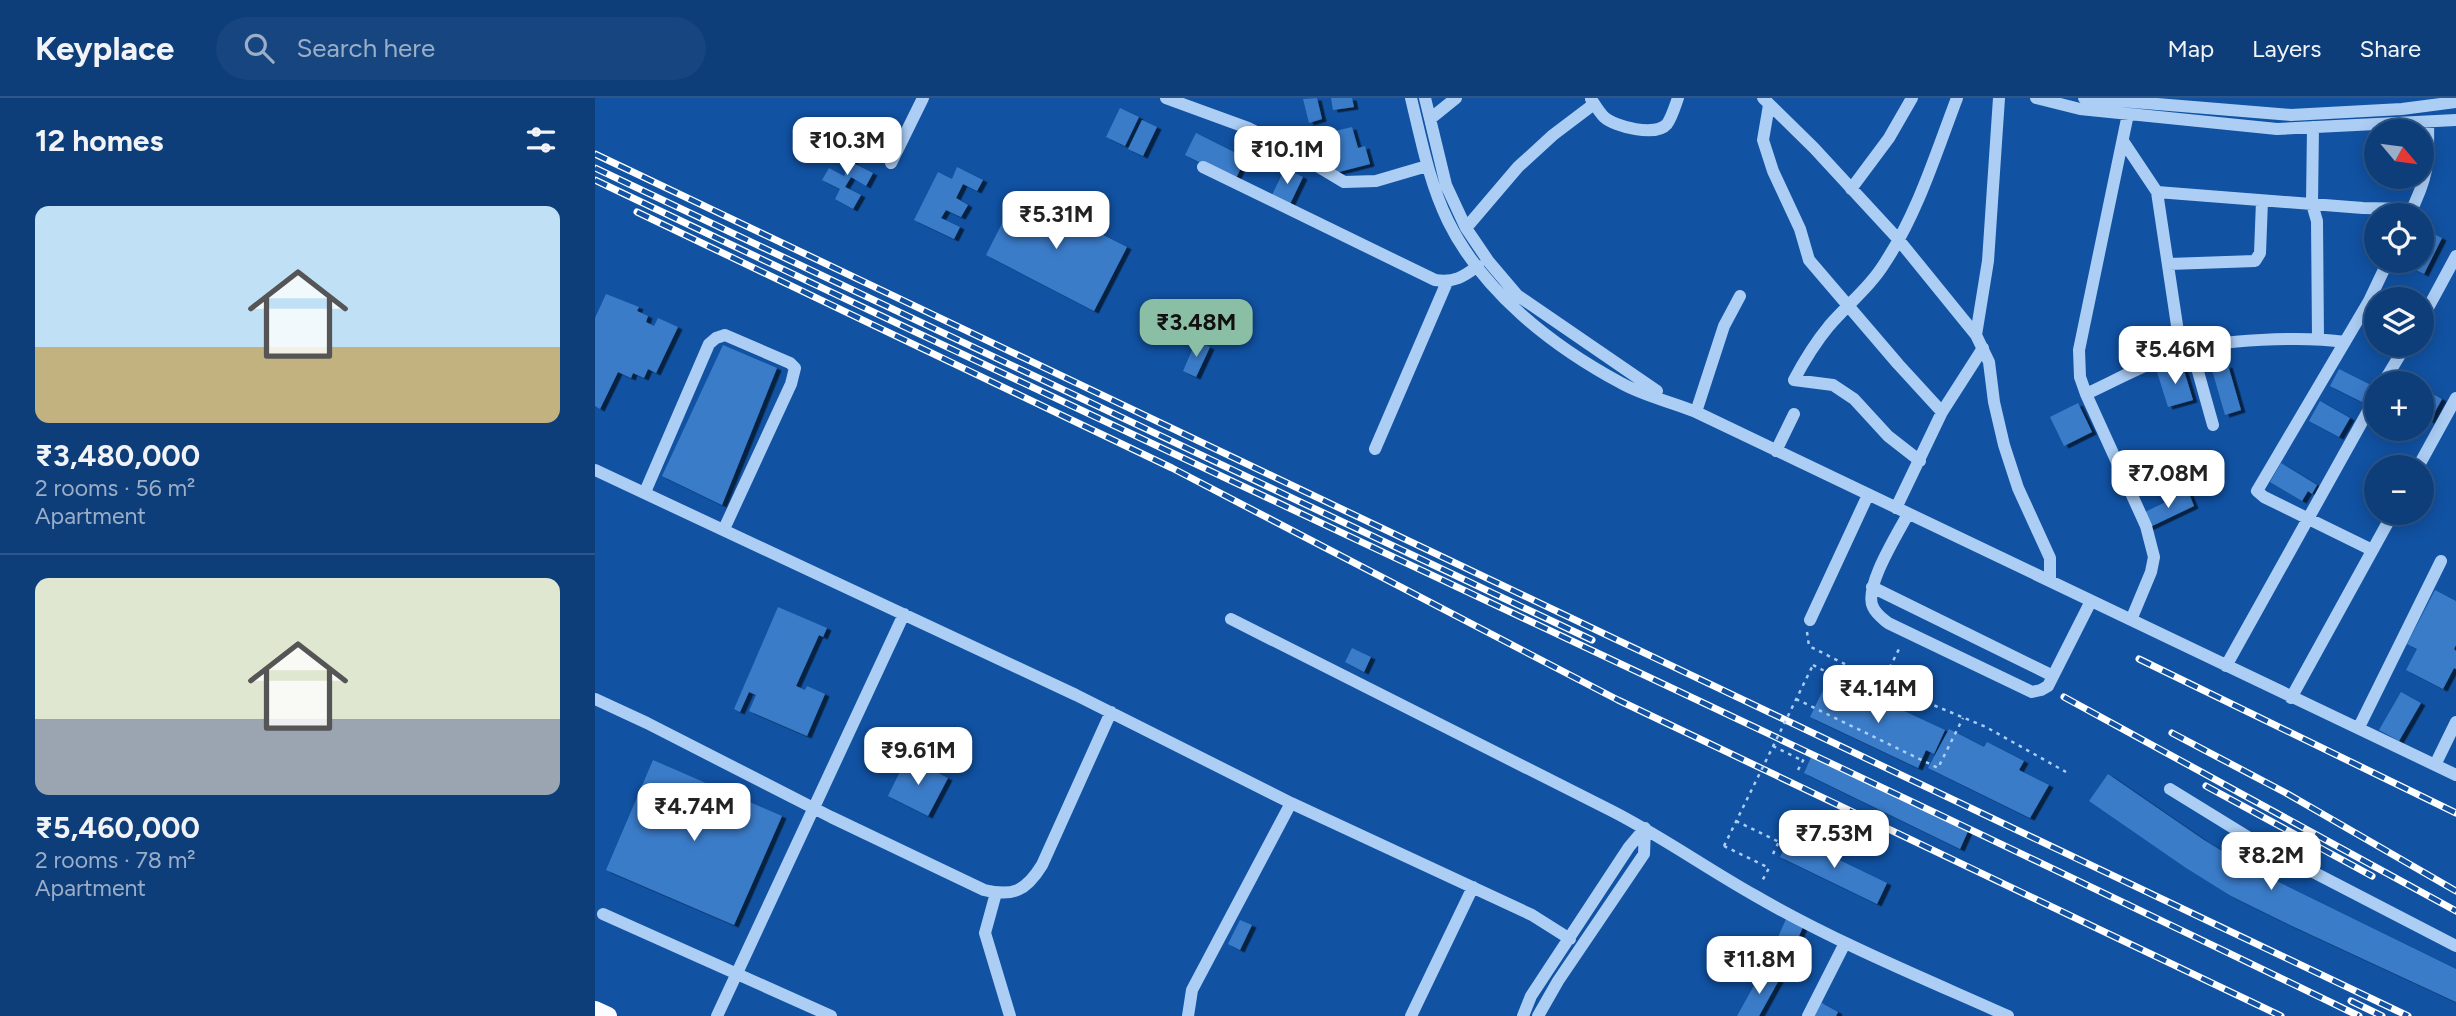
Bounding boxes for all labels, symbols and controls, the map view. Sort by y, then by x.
search box [216,17,706,80]
text: Keyplace [35,29,174,68]
icon: search [240,29,278,67]
text: Search here [296,32,435,64]
text: Map [2167,34,2214,63]
text: Layers [2252,34,2321,63]
text: Share [2359,34,2421,63]
pin: ₹10.3M [790,118,904,177]
north arrow [2364,119,2434,189]
map controls [2364,119,2434,525]
icon: filters [522,121,560,159]
text: 12 homes [35,122,163,159]
text: ₹10.3M [809,126,885,154]
pin: ₹10.1M [1230,126,1344,186]
text: ₹10.1M [1250,135,1324,163]
pin: ₹5.31M [999,192,1113,251]
text: ₹5.31M [1018,200,1094,228]
button: locate [2364,203,2434,273]
icon: home [235,251,361,377]
button: layers [2364,287,2434,357]
pin: ₹3.48M [1139,300,1253,359]
text: ₹3.48M [1156,308,1236,336]
pin: ₹5.46M [2118,327,2232,386]
text: ₹5.46M [2135,335,2215,363]
button: + [2364,371,2434,441]
text: ₹3,480,000 [35,437,200,474]
pin: ₹7.08M [2111,450,2225,510]
button: − [2364,455,2434,525]
text: ₹7.08M [2128,459,2208,487]
text: 2 rooms · 56 m² [35,474,195,502]
text: Apartment [35,502,146,530]
icon: home [235,623,361,749]
pin: ₹4.14M [1821,666,1935,725]
text: ₹4.14M [1839,674,1917,702]
pin: ₹9.61M [861,728,975,787]
text: ₹9.61M [880,736,956,764]
pin: ₹4.74M [637,784,751,843]
text: ₹4.74M [653,792,735,820]
text: ₹5,460,000 [35,809,200,846]
pin: ₹7.53M [1777,810,1891,870]
text: ₹7.53M [1795,819,1873,847]
pin: ₹8.2M [2222,832,2320,892]
text: ₹8.2M [2238,841,2304,869]
text: 2 rooms · 78 m² [35,846,196,874]
text: Apartment [35,874,146,902]
pin: ₹11.8M [1702,936,1816,996]
text: ₹11.8M [1723,945,1795,973]

